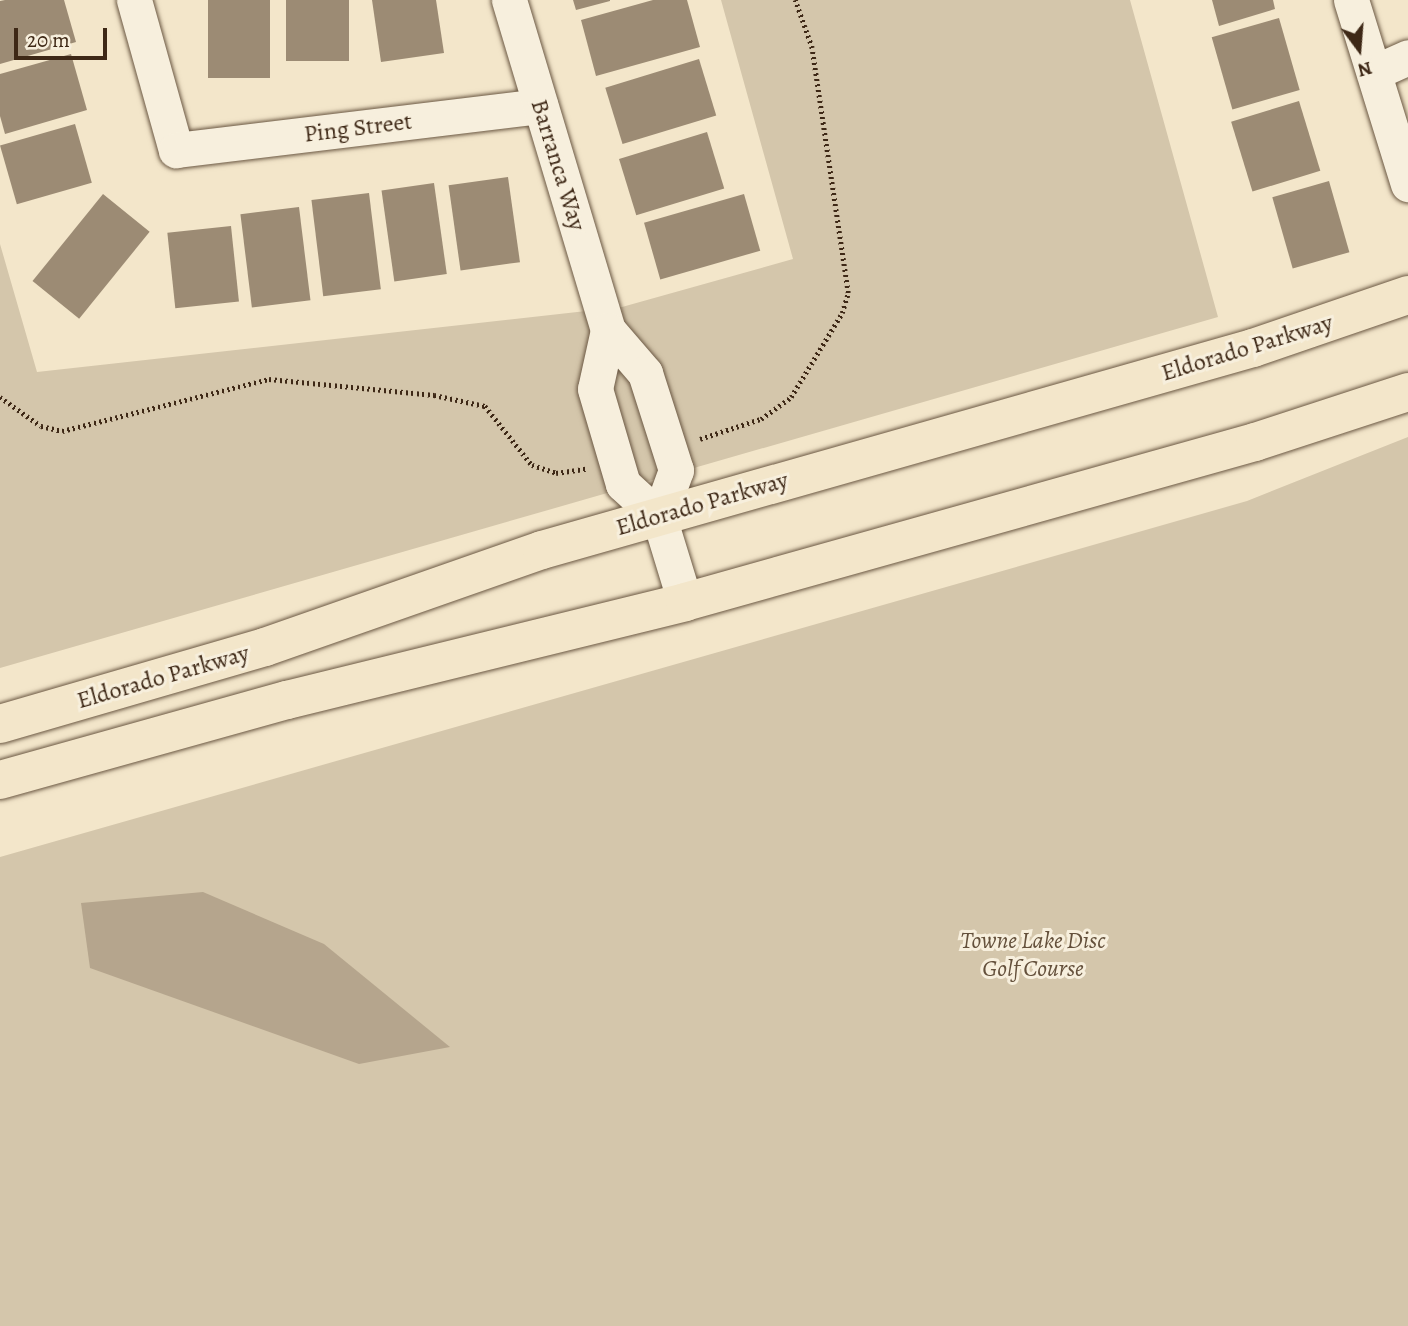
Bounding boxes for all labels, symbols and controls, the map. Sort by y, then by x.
scale bar [18,14,110,58]
north arrow [1324,14,1394,84]
text: 20 m [27,26,70,54]
text: N [1355,55,1375,84]
street label: Barranca Way [524,96,592,234]
street label: Ping Street [302,107,414,149]
street label: Eldorado Parkway [1158,308,1336,388]
street label: Eldorado Parkway [613,466,791,542]
street label: Eldorado Parkway [74,639,252,715]
park label: Towne Lake Disc Golf Course [960,927,1106,983]

